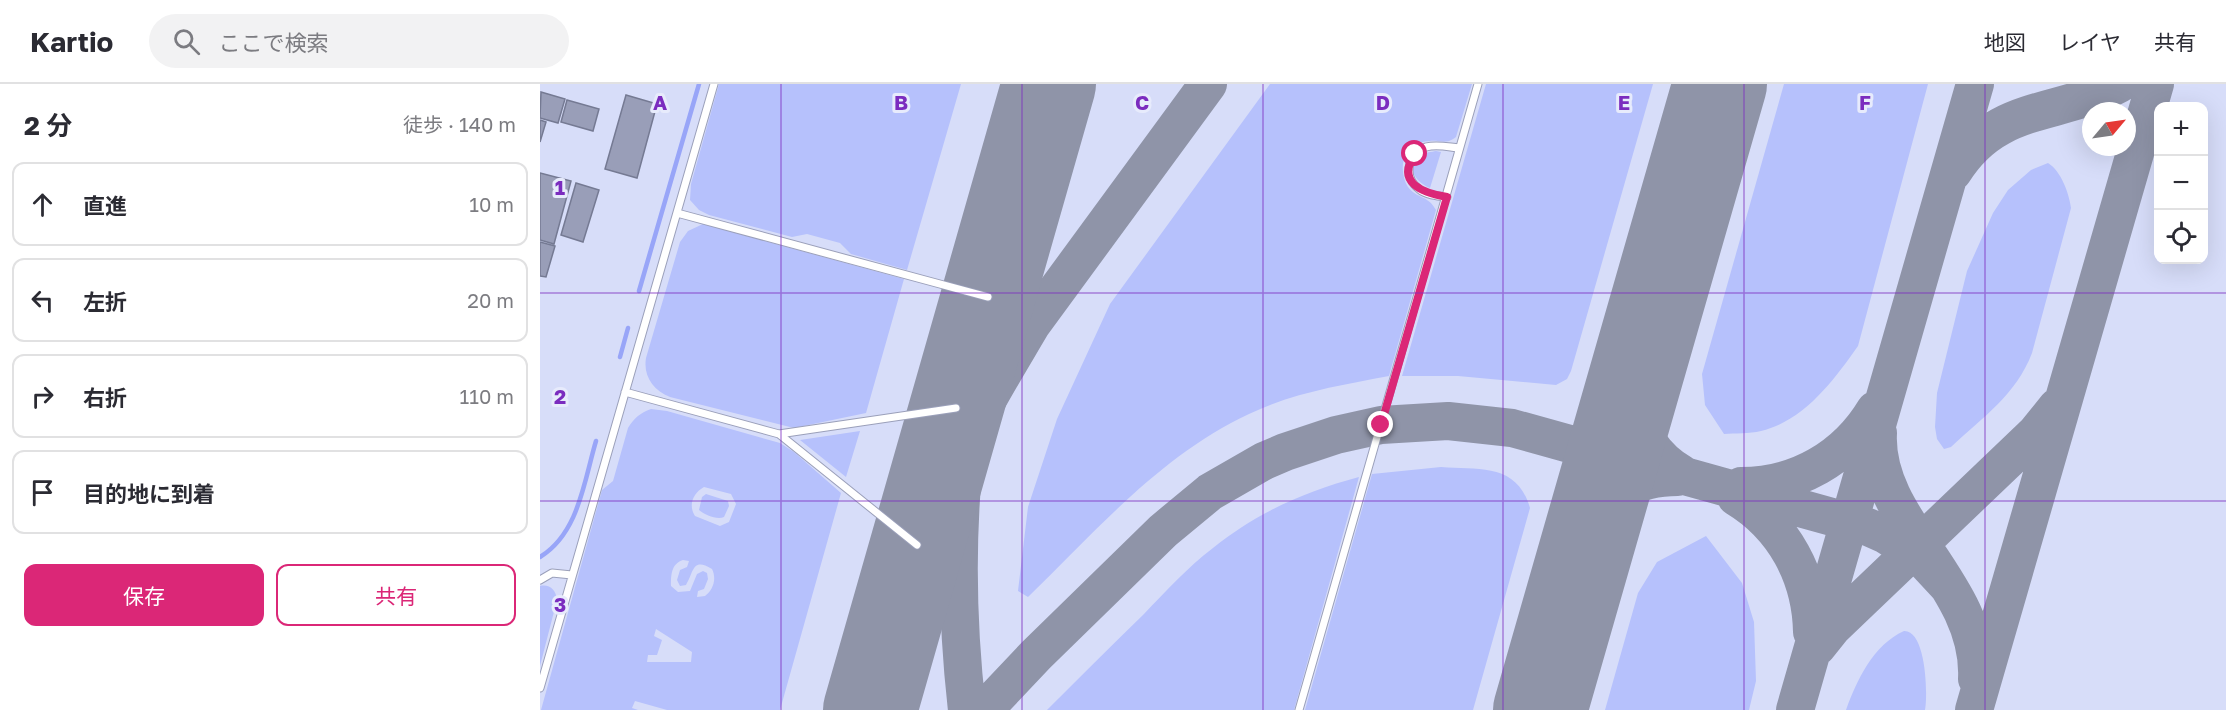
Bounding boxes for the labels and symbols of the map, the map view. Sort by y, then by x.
text: A [653,90,667,114]
text: B [894,90,908,114]
text: C [1135,90,1149,114]
text: D [1376,90,1390,114]
text: E [1618,90,1630,114]
text: F [1859,90,1871,114]
north arrow [2082,102,2136,156]
route start [1401,140,1427,166]
text: 1 [555,175,565,199]
text: 2 [554,384,566,408]
route end [1367,411,1393,437]
text: 3 [554,592,566,616]

